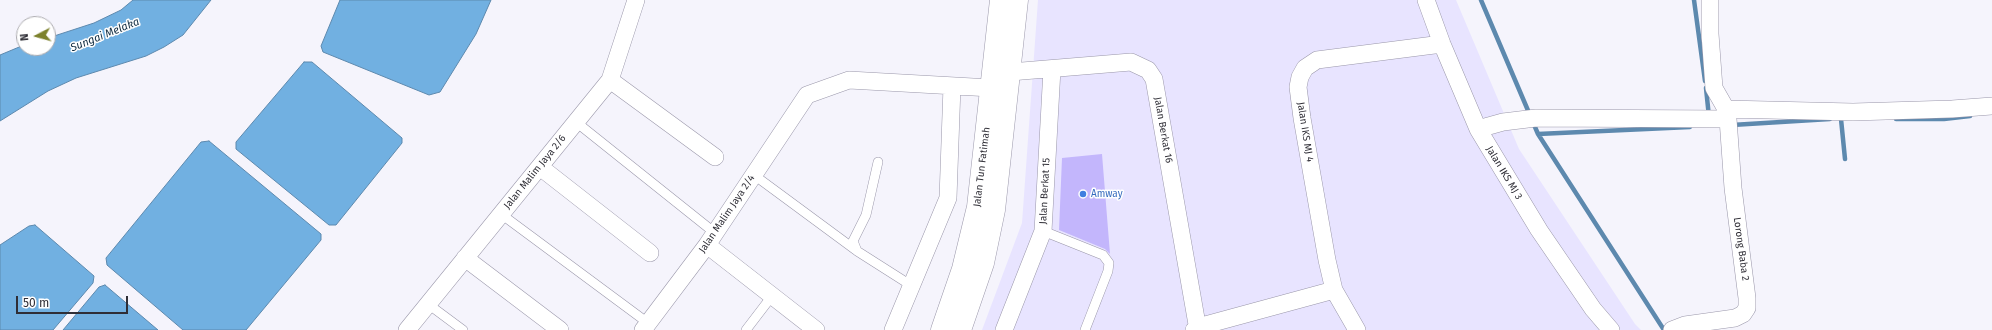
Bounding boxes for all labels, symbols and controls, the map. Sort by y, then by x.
water label: Sungai Melaka [69,15,141,55]
north arrow [16,16,56,56]
text: N [18,33,31,42]
street label: Jalan Berkat 16 [1151,96,1175,164]
street label: Jalan IKS MJ 4 [1294,101,1316,163]
street label: Jalan Tun Fatimah [971,126,993,208]
street label: Jalan Malim Jaya 2/6 [501,133,569,211]
street label: Jalan IKS MJ 3 [1483,144,1525,202]
street label: Jalan Berkat 15 [1037,157,1053,225]
street label: Jalan Malim Jaya 2/4 [696,173,758,255]
place label: Amway [1091,188,1123,200]
marker: Amway [1078,189,1088,199]
street label: Lorong Baba 2 [1731,216,1751,282]
scale bar [18,288,130,314]
text: 50 m [23,296,49,310]

